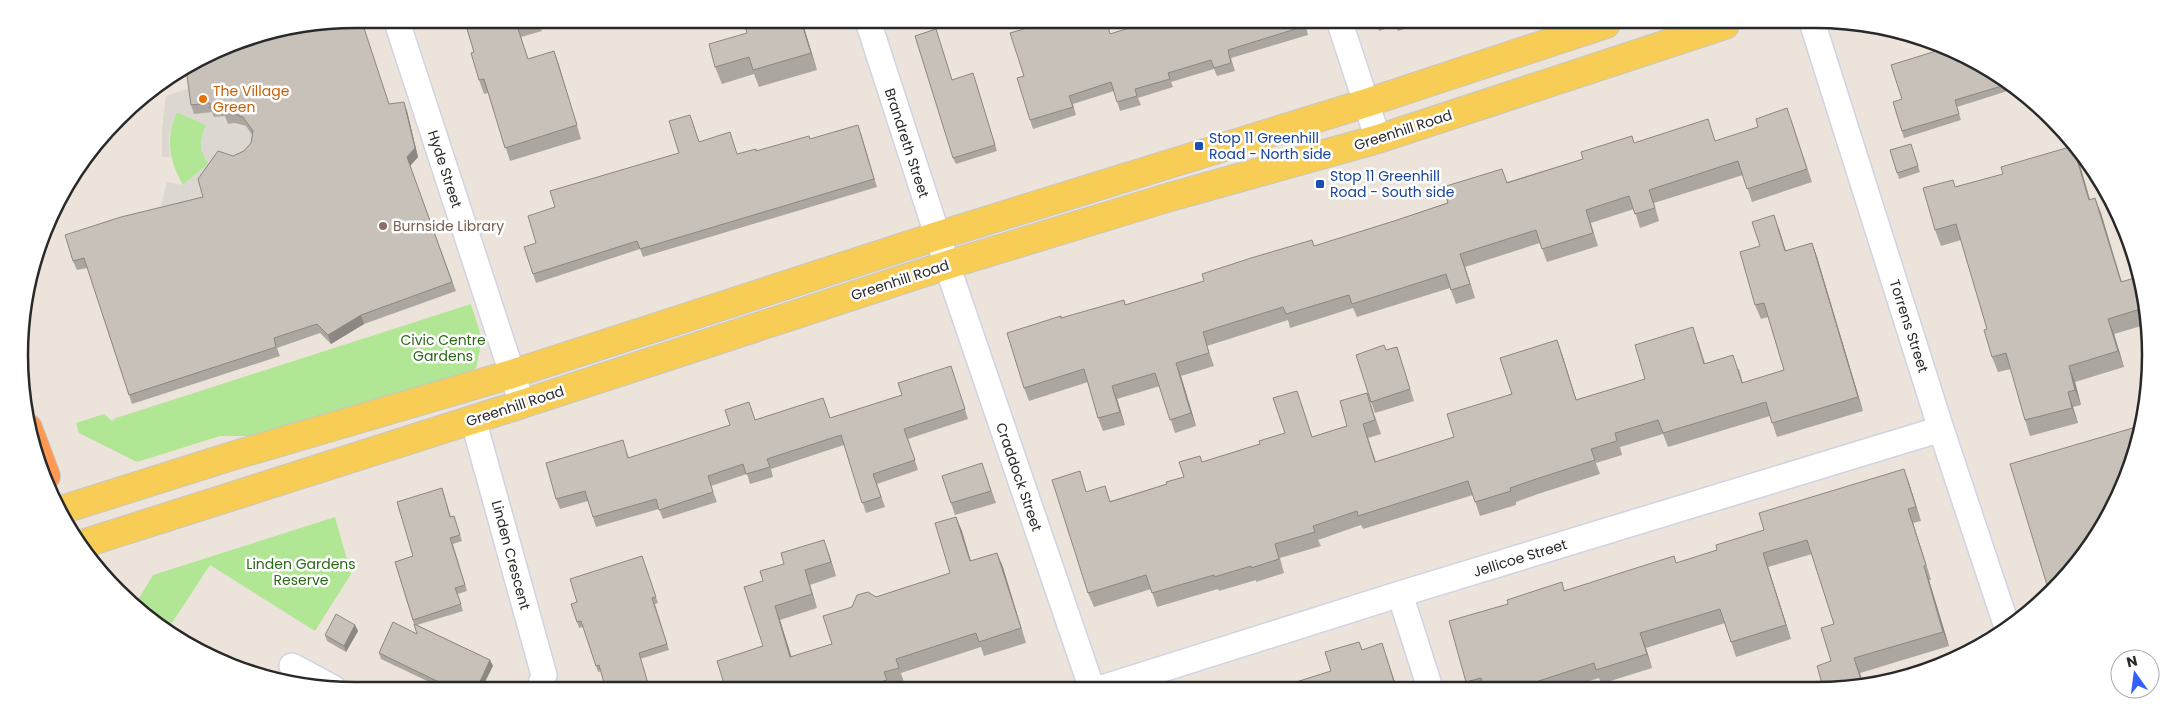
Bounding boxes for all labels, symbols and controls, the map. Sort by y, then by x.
place label: The Village Green [213,81,290,117]
street label: Brandreth Street [880,86,934,200]
marker: The Village Green [197,93,209,105]
street label: Greenhill Road [1351,105,1455,155]
street label: Hyde Street [423,128,467,210]
place label: Stop 11 Greenhill Road - North side [1209,128,1332,164]
marker: Stop 11 Greenhill Road - North side [1193,140,1205,152]
place label: Stop 11 Greenhill Road - South side [1330,166,1455,202]
marker: Stop 11 Greenhill Road - South side [1314,178,1326,190]
place label: Burnside Library [393,216,504,236]
marker: Burnside Library [377,220,389,232]
street label: Greenhill Road [848,255,952,305]
street label: Torrens Street [1885,277,1933,375]
park label: Civic Centre Gardens [400,330,486,366]
street label: Greenhill Road [463,381,567,431]
street label: Craddock Street [991,420,1047,534]
street label: Linden Crescent [487,498,535,612]
street label: Jellicoe Street [1471,534,1569,582]
park label: Linden Gardens Reserve [246,554,356,590]
north arrow [2110,649,2160,699]
text: N [2124,650,2139,672]

